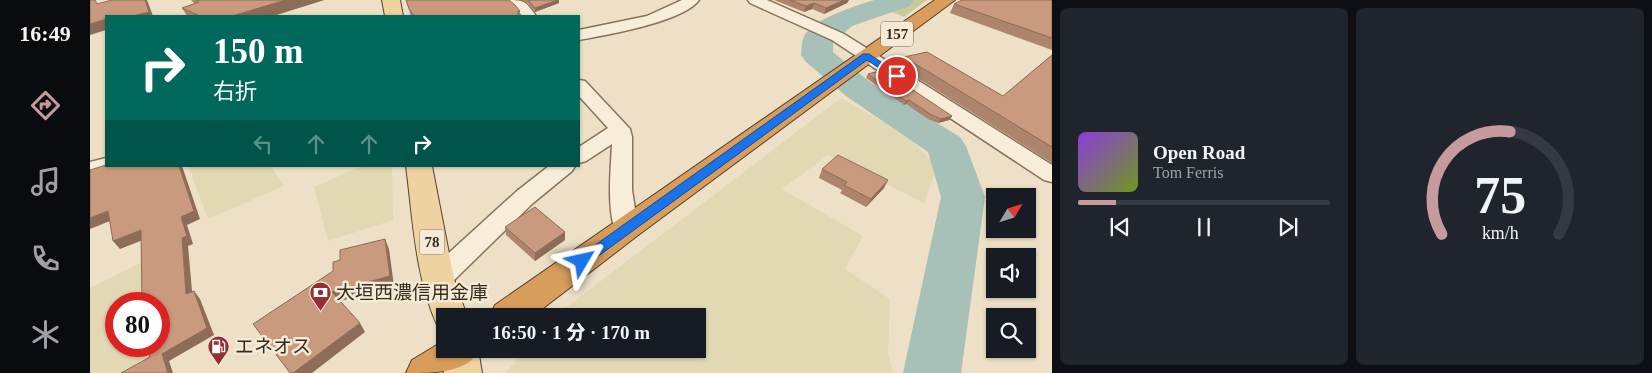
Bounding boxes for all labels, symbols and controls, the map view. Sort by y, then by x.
text: 16:49 [19,21,71,46]
road number: 157 [881,22,913,46]
text: 150 m [213,32,303,71]
icon: right [130,35,195,100]
pin [876,55,918,97]
icon: arrive [883,62,911,90]
text: 右折 [213,79,257,104]
icon: directions [28,88,63,123]
icon: left [249,130,277,158]
icon: ahead [302,130,330,158]
icon: ahead [355,130,383,158]
icon: right [408,130,436,158]
text: Open Road [1153,142,1245,163]
icon: music [28,164,63,199]
text: Tom Ferris [1153,164,1223,181]
text: 75 [1474,167,1526,224]
north arrow [986,188,1036,238]
map controls [986,188,1036,358]
icon: previous [1106,213,1134,241]
icon: pause [1190,213,1218,241]
icon: next [1274,213,1302,241]
text: km/h [1482,223,1518,243]
road number: 78 [420,230,444,254]
position arrow [555,234,607,286]
icon: phone [28,241,63,276]
button: sound [986,248,1036,298]
bank icon: 大垣西濃信用金庫 [308,280,332,311]
place label: 大垣西濃信用金庫 [336,282,488,303]
speed limit sign: 80 [105,292,170,357]
button: search [986,308,1036,358]
icon: climate [28,317,63,352]
text: 16:50 · 1 分 · 170 m [492,322,650,343]
fuel station icon: エネオス [207,334,231,365]
place label: エネオス [235,336,311,357]

